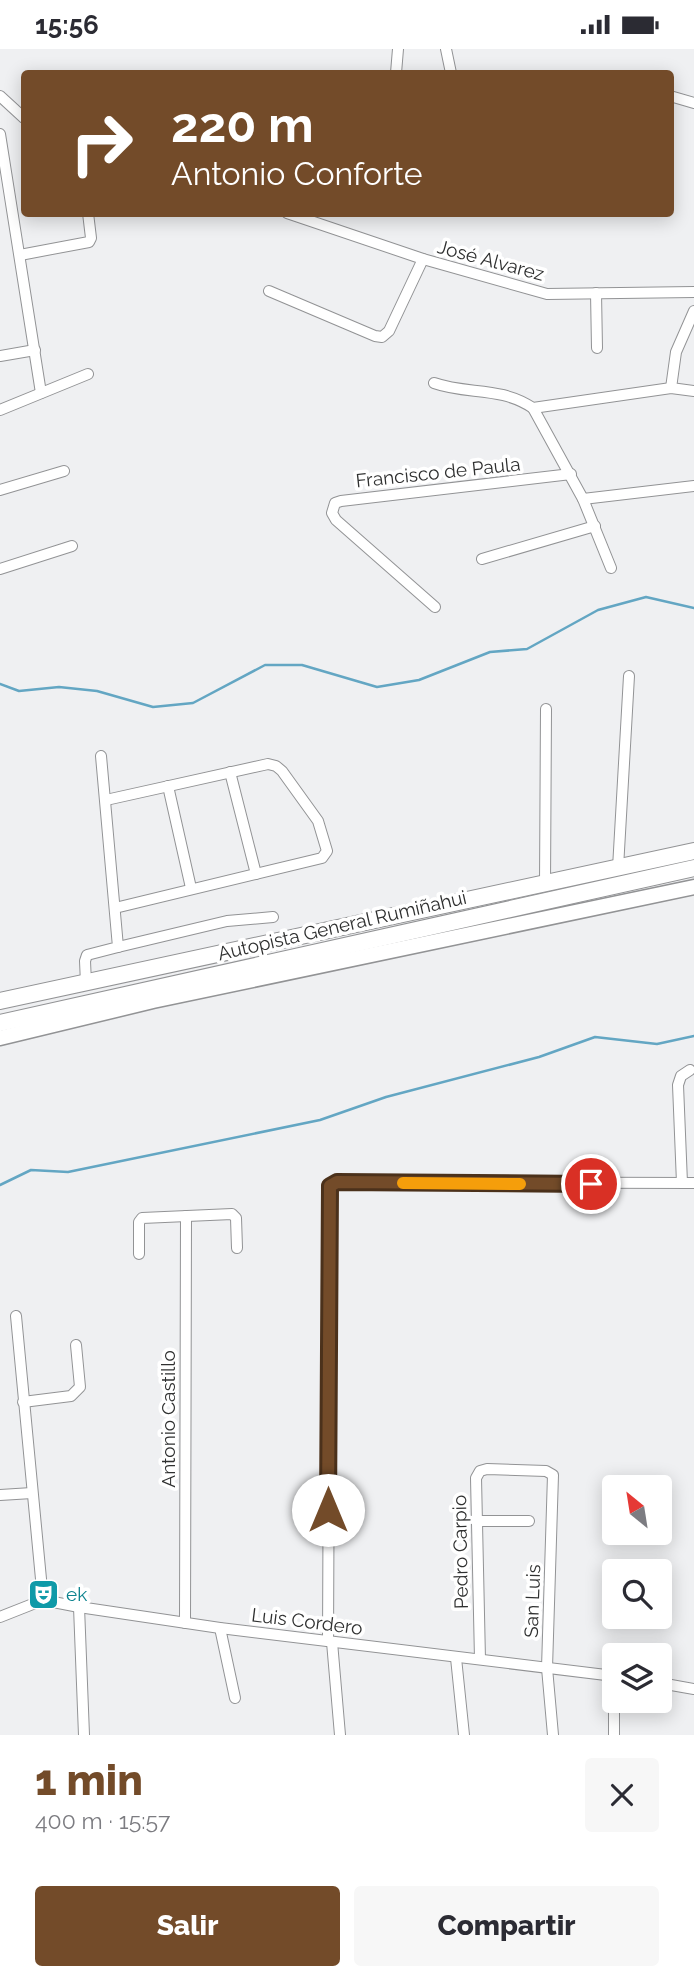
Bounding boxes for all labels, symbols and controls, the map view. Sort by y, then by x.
text: 15:56 [35,10,99,40]
text: 220 m [171,96,314,153]
icon: right [56,98,147,189]
text: Antonio Conforte [171,155,422,192]
street label: José Alvarez [435,235,547,285]
street label: Francisco de Paula [355,452,521,492]
street label: Autopista General Rumiñahui [216,886,468,964]
pin [561,1154,621,1214]
icon: arrive [572,1165,610,1203]
street label: Antonio Castillo [157,1350,179,1488]
position arrow [291,1473,365,1547]
north arrow [602,1475,672,1545]
map controls [602,1475,672,1713]
street label: Pedro Carpio [448,1495,472,1609]
button: search [602,1559,672,1629]
street label: San Luis [520,1564,544,1638]
theatre icon: ek [26,1577,60,1611]
place label: ek [66,1583,87,1605]
street label: Luis Cordero [250,1603,364,1639]
button: layers [602,1643,672,1713]
text: 1 min [35,1756,143,1805]
button: close [585,1758,659,1832]
text: 400 m · 15:57 [35,1807,170,1834]
button: Salir [35,1886,340,1966]
button: Compartir [354,1886,659,1966]

